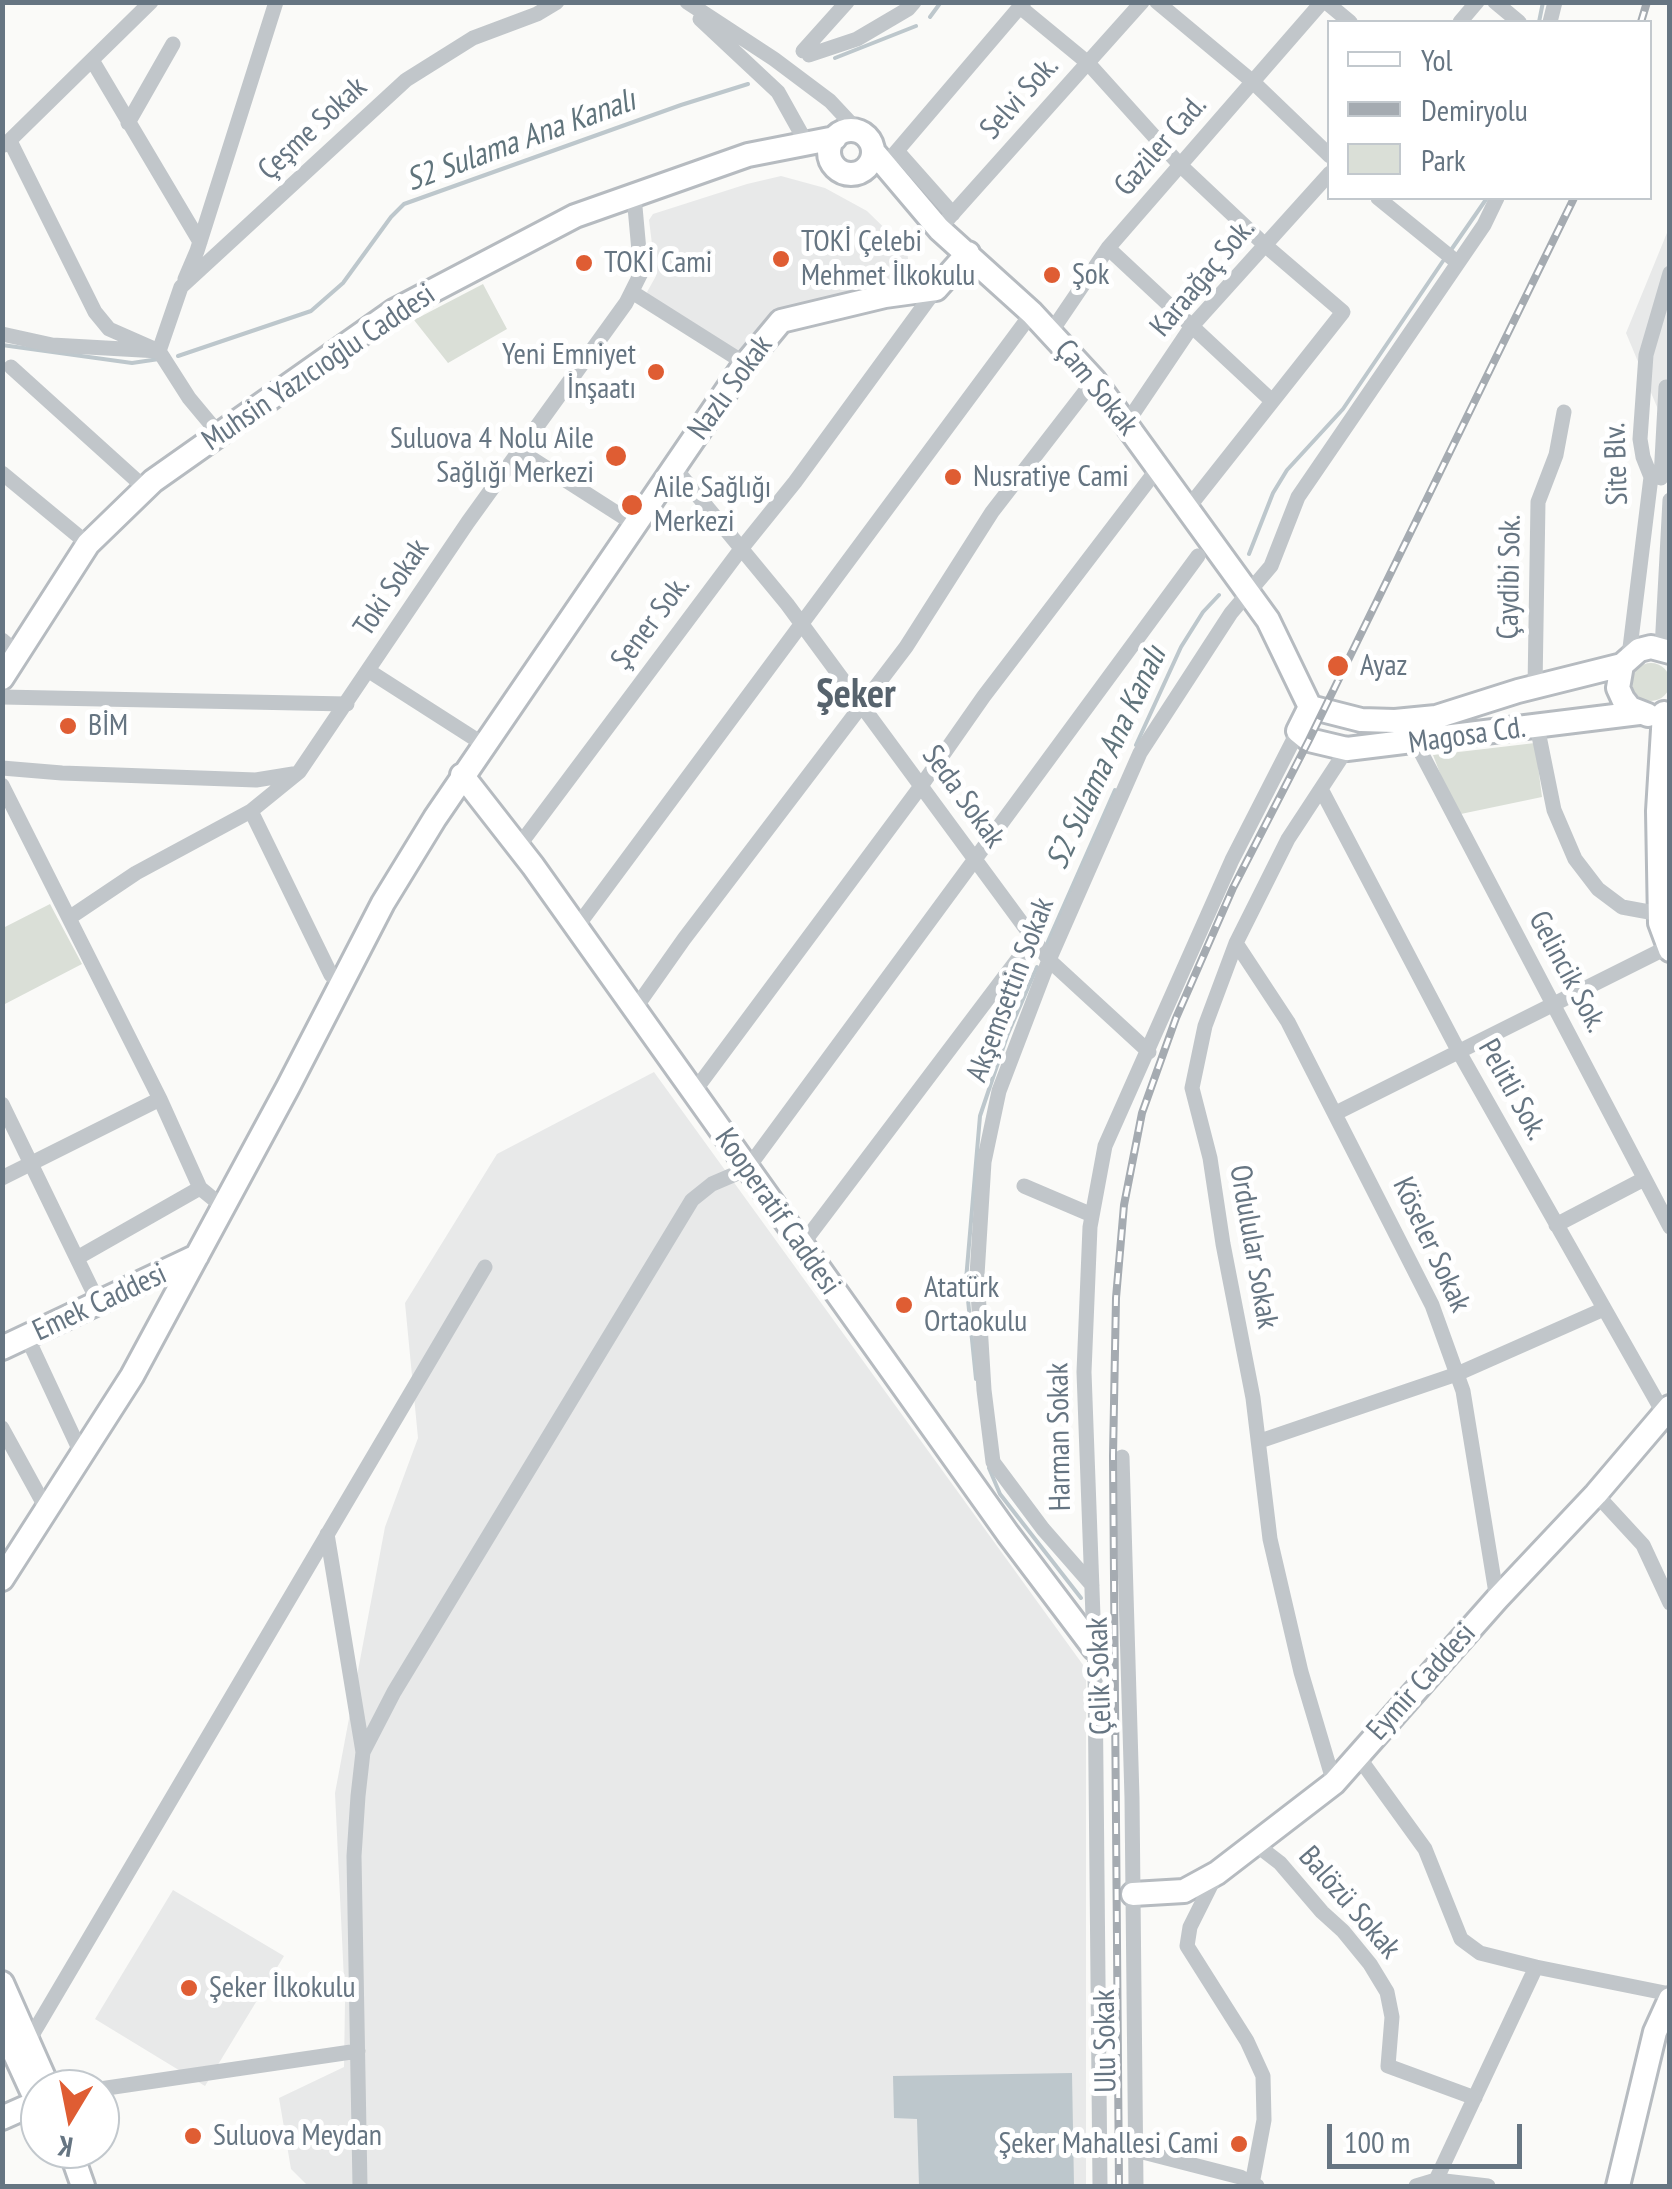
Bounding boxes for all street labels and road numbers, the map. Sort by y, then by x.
street label: Selvi Sok. [973,49,1067,147]
street label: Çeşme Sokak [251,70,375,188]
street label: Gaziler Cad. [1107,88,1215,204]
street label: Karaağaç Sok. [1143,212,1263,344]
street label: Muhsin Yazıcıoğlu Caddesi [196,277,442,459]
street label: Nazlı Sokak [681,329,781,447]
street label: Çam Sokak [1047,333,1145,443]
street label: Site Blv. [1598,422,1636,506]
street label: Çaydibi Sok. [1491,514,1529,640]
street label: Toki Sokak [347,533,437,643]
street label: Şener Sok. [604,569,698,677]
street label: Magosa Cd. [1406,710,1528,762]
street label: Seda Sokak [914,739,1012,855]
street label: Akşemsettin Sokak [959,893,1063,1087]
street label: Gelincik Sok. [1520,905,1614,1039]
street label: Pelitli Sok. [1470,1033,1554,1147]
street label: Kooperatif Caddesi [707,1122,847,1302]
street label: Ordulular Sokak [1221,1162,1285,1332]
street label: Köseler Sokak [1384,1172,1478,1318]
street label: Emek Caddesi [28,1256,172,1350]
street label: Harman Sokak [1041,1362,1079,1512]
street label: Çelik Sokak [1080,1616,1120,1736]
street label: Eymir Caddesi [1360,1616,1484,1748]
street label: Balözü Sokak [1290,1840,1408,1966]
street label: Ulu Sokak [1087,1989,1125,2093]

